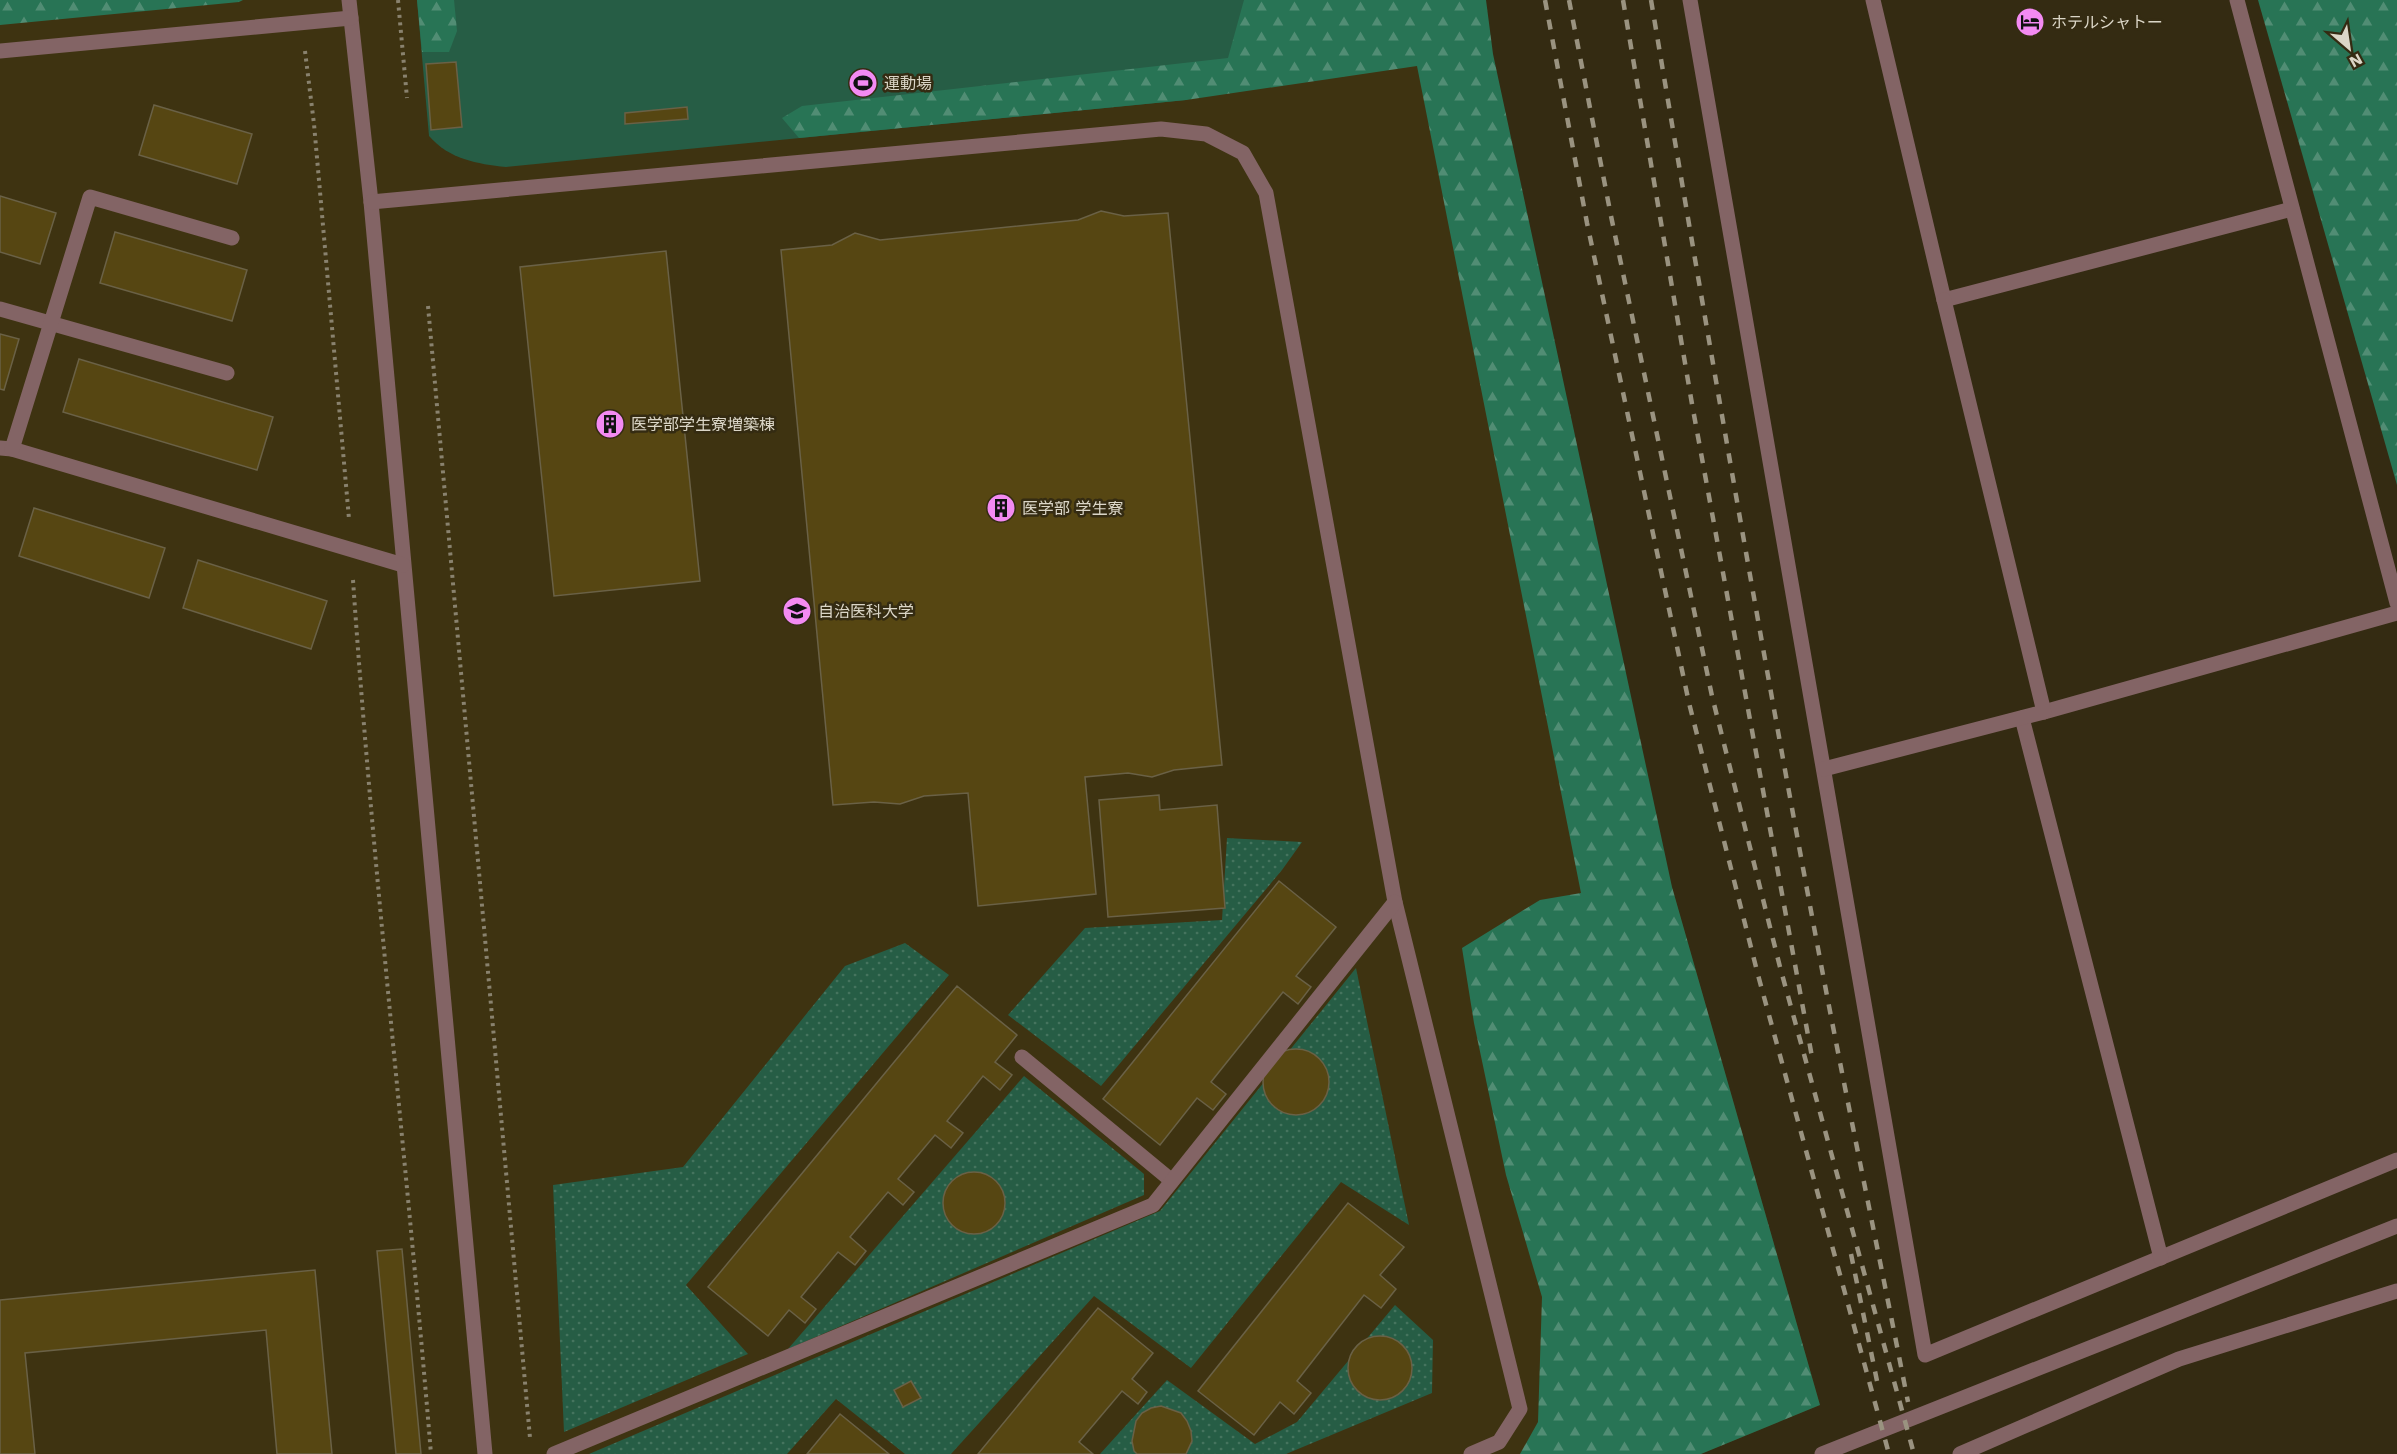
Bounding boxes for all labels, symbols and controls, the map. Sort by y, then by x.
hotel icon: ホテルシャトー [2014,6,2046,38]
place label: ホテルシャトー [2051,13,2163,32]
north arrow [2319,18,2379,78]
text: N [2346,49,2366,72]
sports icon: 運動場 [847,67,879,99]
place label: 運動場 [884,74,932,93]
building icon: 医学部学生寮増築棟 [594,408,626,440]
place label: 医学部学生寮増築棟 [631,415,775,434]
building icon: 医学部 学生寮 [985,492,1017,524]
place label: 医学部 学生寮 [1022,499,1123,518]
school or university icon: 自治医科大学 [781,595,813,627]
place label: 自治医科大学 [818,602,914,621]

